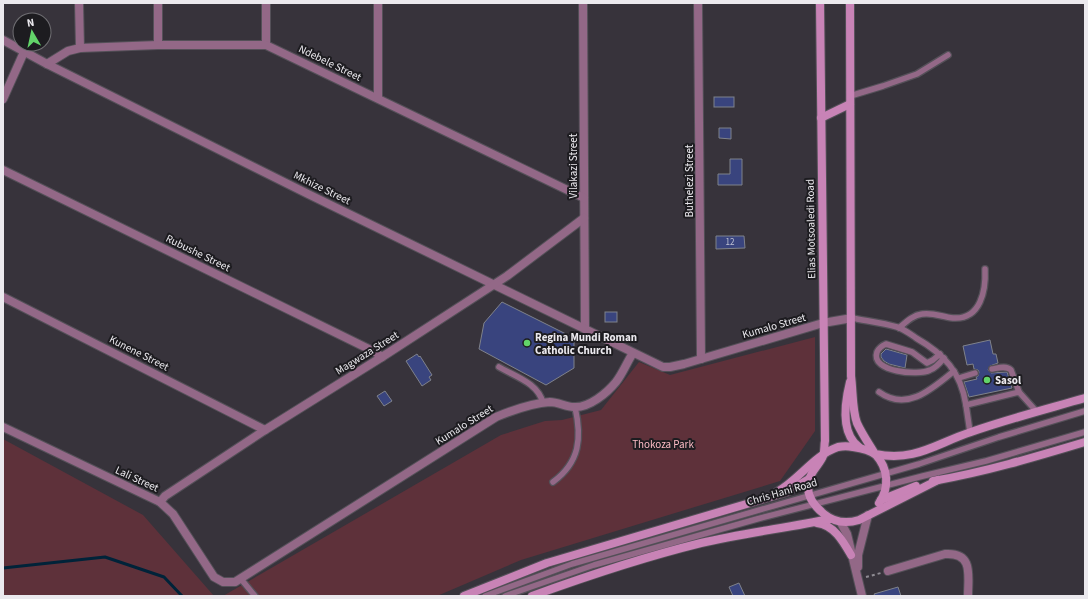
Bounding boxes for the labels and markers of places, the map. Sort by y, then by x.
place label: Regina Mundi Roman Catholic Church [535,330,637,358]
marker: Regina Mundi Roman Catholic Church [522,338,532,348]
place label: Sasol [995,373,1022,388]
marker: Sasol [982,375,992,385]

